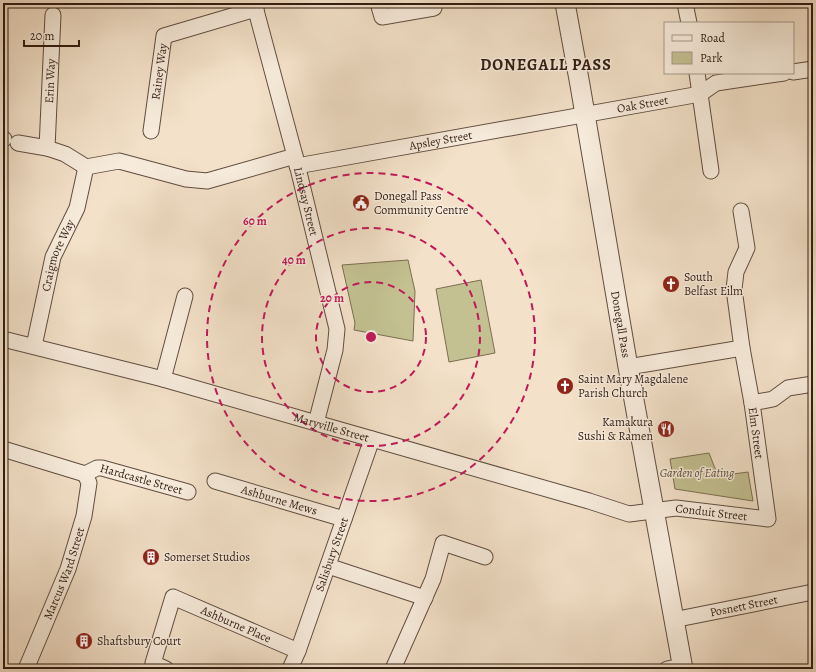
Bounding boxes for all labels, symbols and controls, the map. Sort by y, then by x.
scale bar [24,22,79,48]
legend [664,22,794,74]
text: 20 m [30,28,54,44]
text: Road [700,30,726,46]
street label: Rainey Way [147,42,171,101]
text: Park [700,50,723,66]
district label: DONEGALL PASS [480,54,612,76]
street label: Erin Way [41,58,59,104]
street label: Oak Street [616,92,669,117]
street label: Apsley Street [407,127,473,154]
street label: Lindsay Street [290,165,322,237]
place label: Donegall Pass Community Centre [374,188,468,218]
public building icon: Donegall Pass Community Centre [351,193,371,213]
text: 60 m [243,213,267,229]
street label: Craigmore Way [38,216,78,293]
text: 40 m [282,252,306,268]
place label: South Belfast Eilm [684,269,743,299]
church icon: South Belfast Eilm [661,274,681,294]
text: 20 m [320,290,344,306]
street label: Donegall Pass [607,290,634,359]
centre of rings [364,330,378,344]
place label: Saint Mary Magdalene Parish Church [578,371,688,401]
church icon: Saint Mary Magdalene Parish Church [555,376,575,396]
street label: Elm Street [744,406,768,460]
street label: Maryville Street [292,409,371,446]
place label: Kamakura Sushi & Ramen [578,414,653,444]
restaurant icon: Kamakura Sushi & Ramen [656,419,676,439]
street label: Hardcastle Street [98,460,184,498]
park label: Garden of Eating [660,465,735,481]
street label: Ashburne Mews [238,481,319,519]
street label: Conduit Street [675,500,748,524]
street label: Salisbury Street [311,515,352,594]
street label: Marcus Ward Street [40,525,88,622]
building icon: Somerset Studios [141,547,161,567]
place label: Somerset Studios [164,549,250,565]
street label: Posnett Street [708,591,779,620]
street label: Ashburne Place [197,602,274,647]
building icon: Shaftsbury Court [74,631,94,651]
place label: Shaftsbury Court [97,633,181,649]

